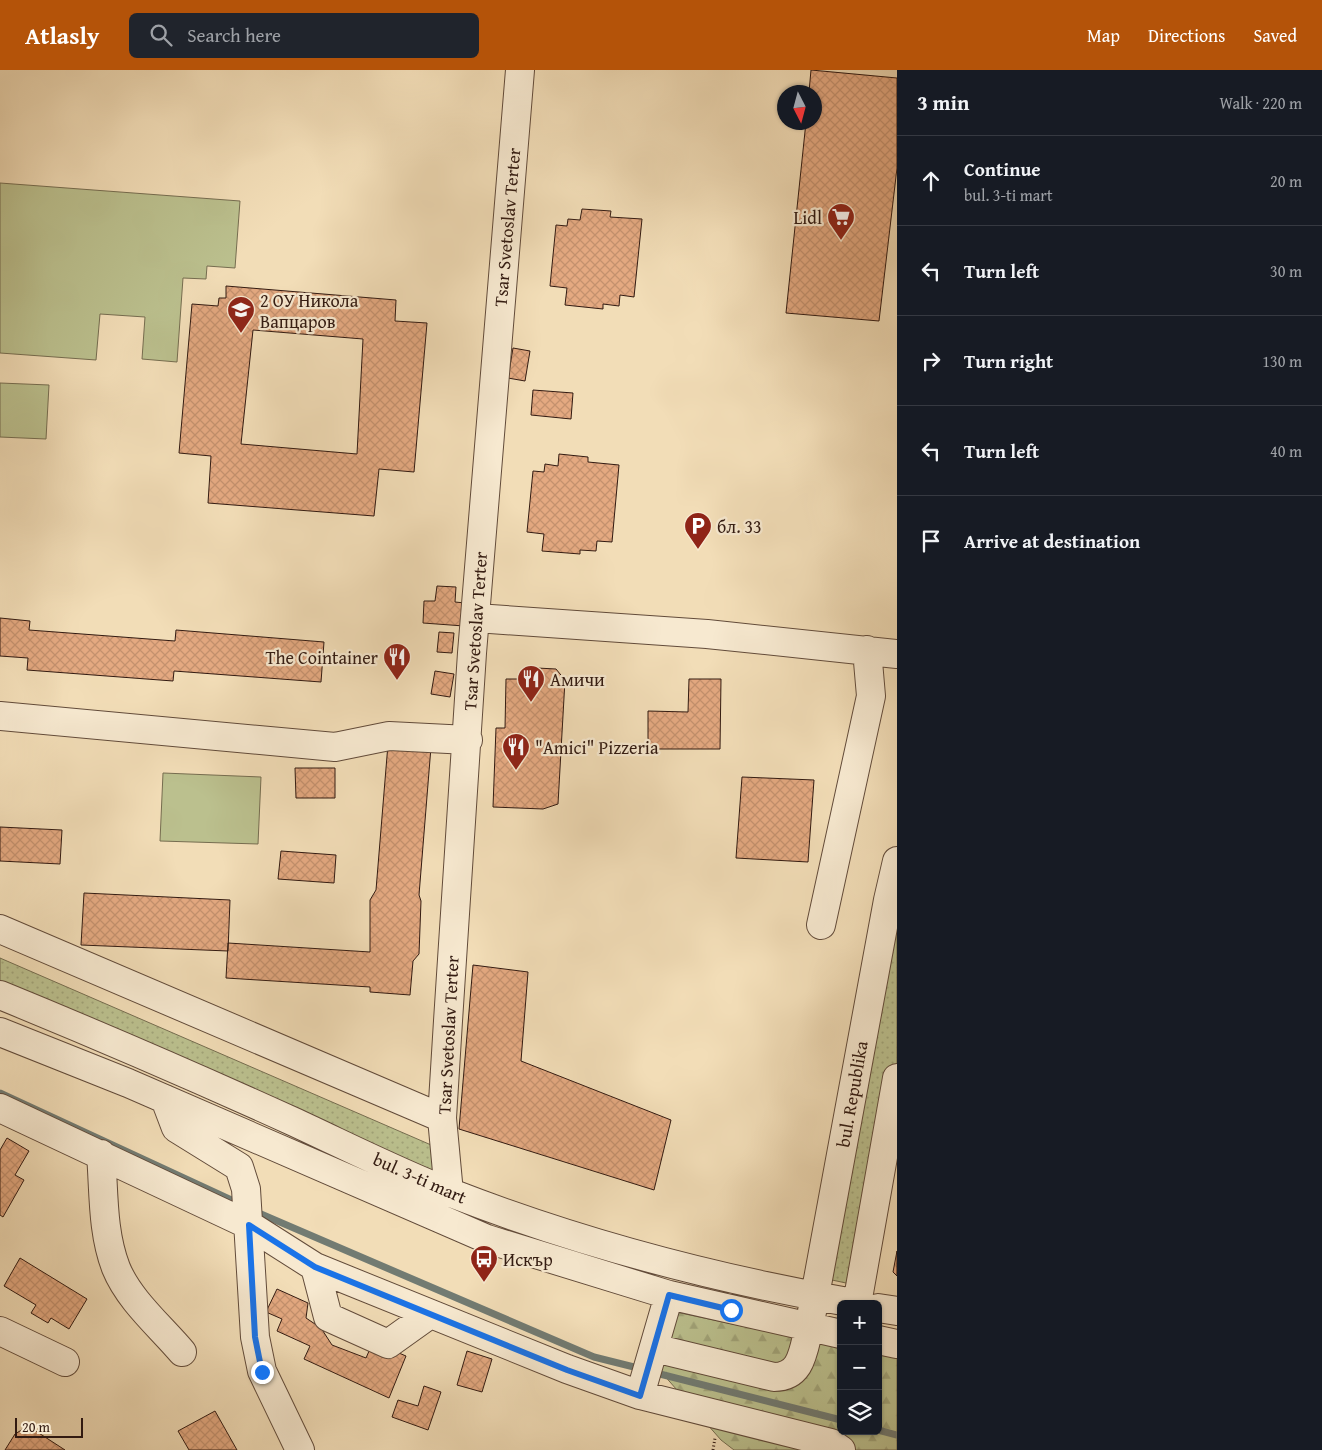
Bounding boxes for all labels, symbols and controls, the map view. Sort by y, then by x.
search box [129,13,479,58]
text: Atlasly [25,18,99,53]
icon: search [147,21,175,49]
text: Search here [187,21,281,49]
text: Map [1087,22,1120,49]
text: Directions [1148,22,1225,49]
text: Saved [1253,22,1297,49]
north arrow [777,85,822,130]
text: 3 min [917,87,969,118]
text: Walk · 220 m [1219,91,1302,115]
street label: Tsar Svetoslav Terter [487,146,527,308]
text: Continue [964,155,1041,183]
icon: ahead [917,167,945,195]
text: 20 m [1270,169,1302,193]
text: bul. 3-ti mart [964,183,1053,207]
supermarket icon: Lidl [826,202,856,241]
place label: Lidl [794,204,822,231]
icon: left [917,257,945,285]
text: Turn left [964,257,1039,285]
text: 30 m [1270,259,1302,283]
place label: 2 ОУ Никола Вапцаров [260,287,359,335]
school or university icon: 2 ОУ Никола Вапцаров [226,295,256,334]
icon: right [917,347,945,375]
text: Turn right [964,347,1053,375]
text: 130 m [1262,349,1302,373]
icon: left [917,437,945,465]
text: Turn left [964,437,1039,465]
text: 40 m [1270,439,1302,463]
parking icon: бл. 33 [683,511,713,550]
place label: бл. 33 [717,513,762,540]
icon: arrive [917,527,945,555]
text: Arrive at destination [964,527,1140,555]
street label: Tsar Svetoslav Terter [456,550,494,711]
restaurant icon: The Cointainer [382,642,412,681]
place label: The Cointainer [265,644,379,671]
restaurant icon: Амичи [516,664,546,703]
place label: Амичи [550,666,605,693]
restaurant icon: "Amici" Pizzeria [501,732,531,771]
place label: "Amici" Pizzeria [535,734,659,761]
street label: Tsar Svetoslav Terter [430,954,466,1115]
street label: bul. Republika [829,1038,875,1149]
street label: bul. 3-ti mart [369,1145,472,1211]
bus stop icon: Искър [469,1244,499,1283]
place label: Искър [503,1246,553,1273]
route start [720,1299,743,1322]
map controls [837,1300,882,1435]
button: + [837,1300,882,1345]
button: − [837,1345,882,1390]
route end [251,1361,274,1384]
button: layers [837,1390,882,1435]
scale bar [15,1415,82,1438]
text: 20 m [22,1417,50,1437]

